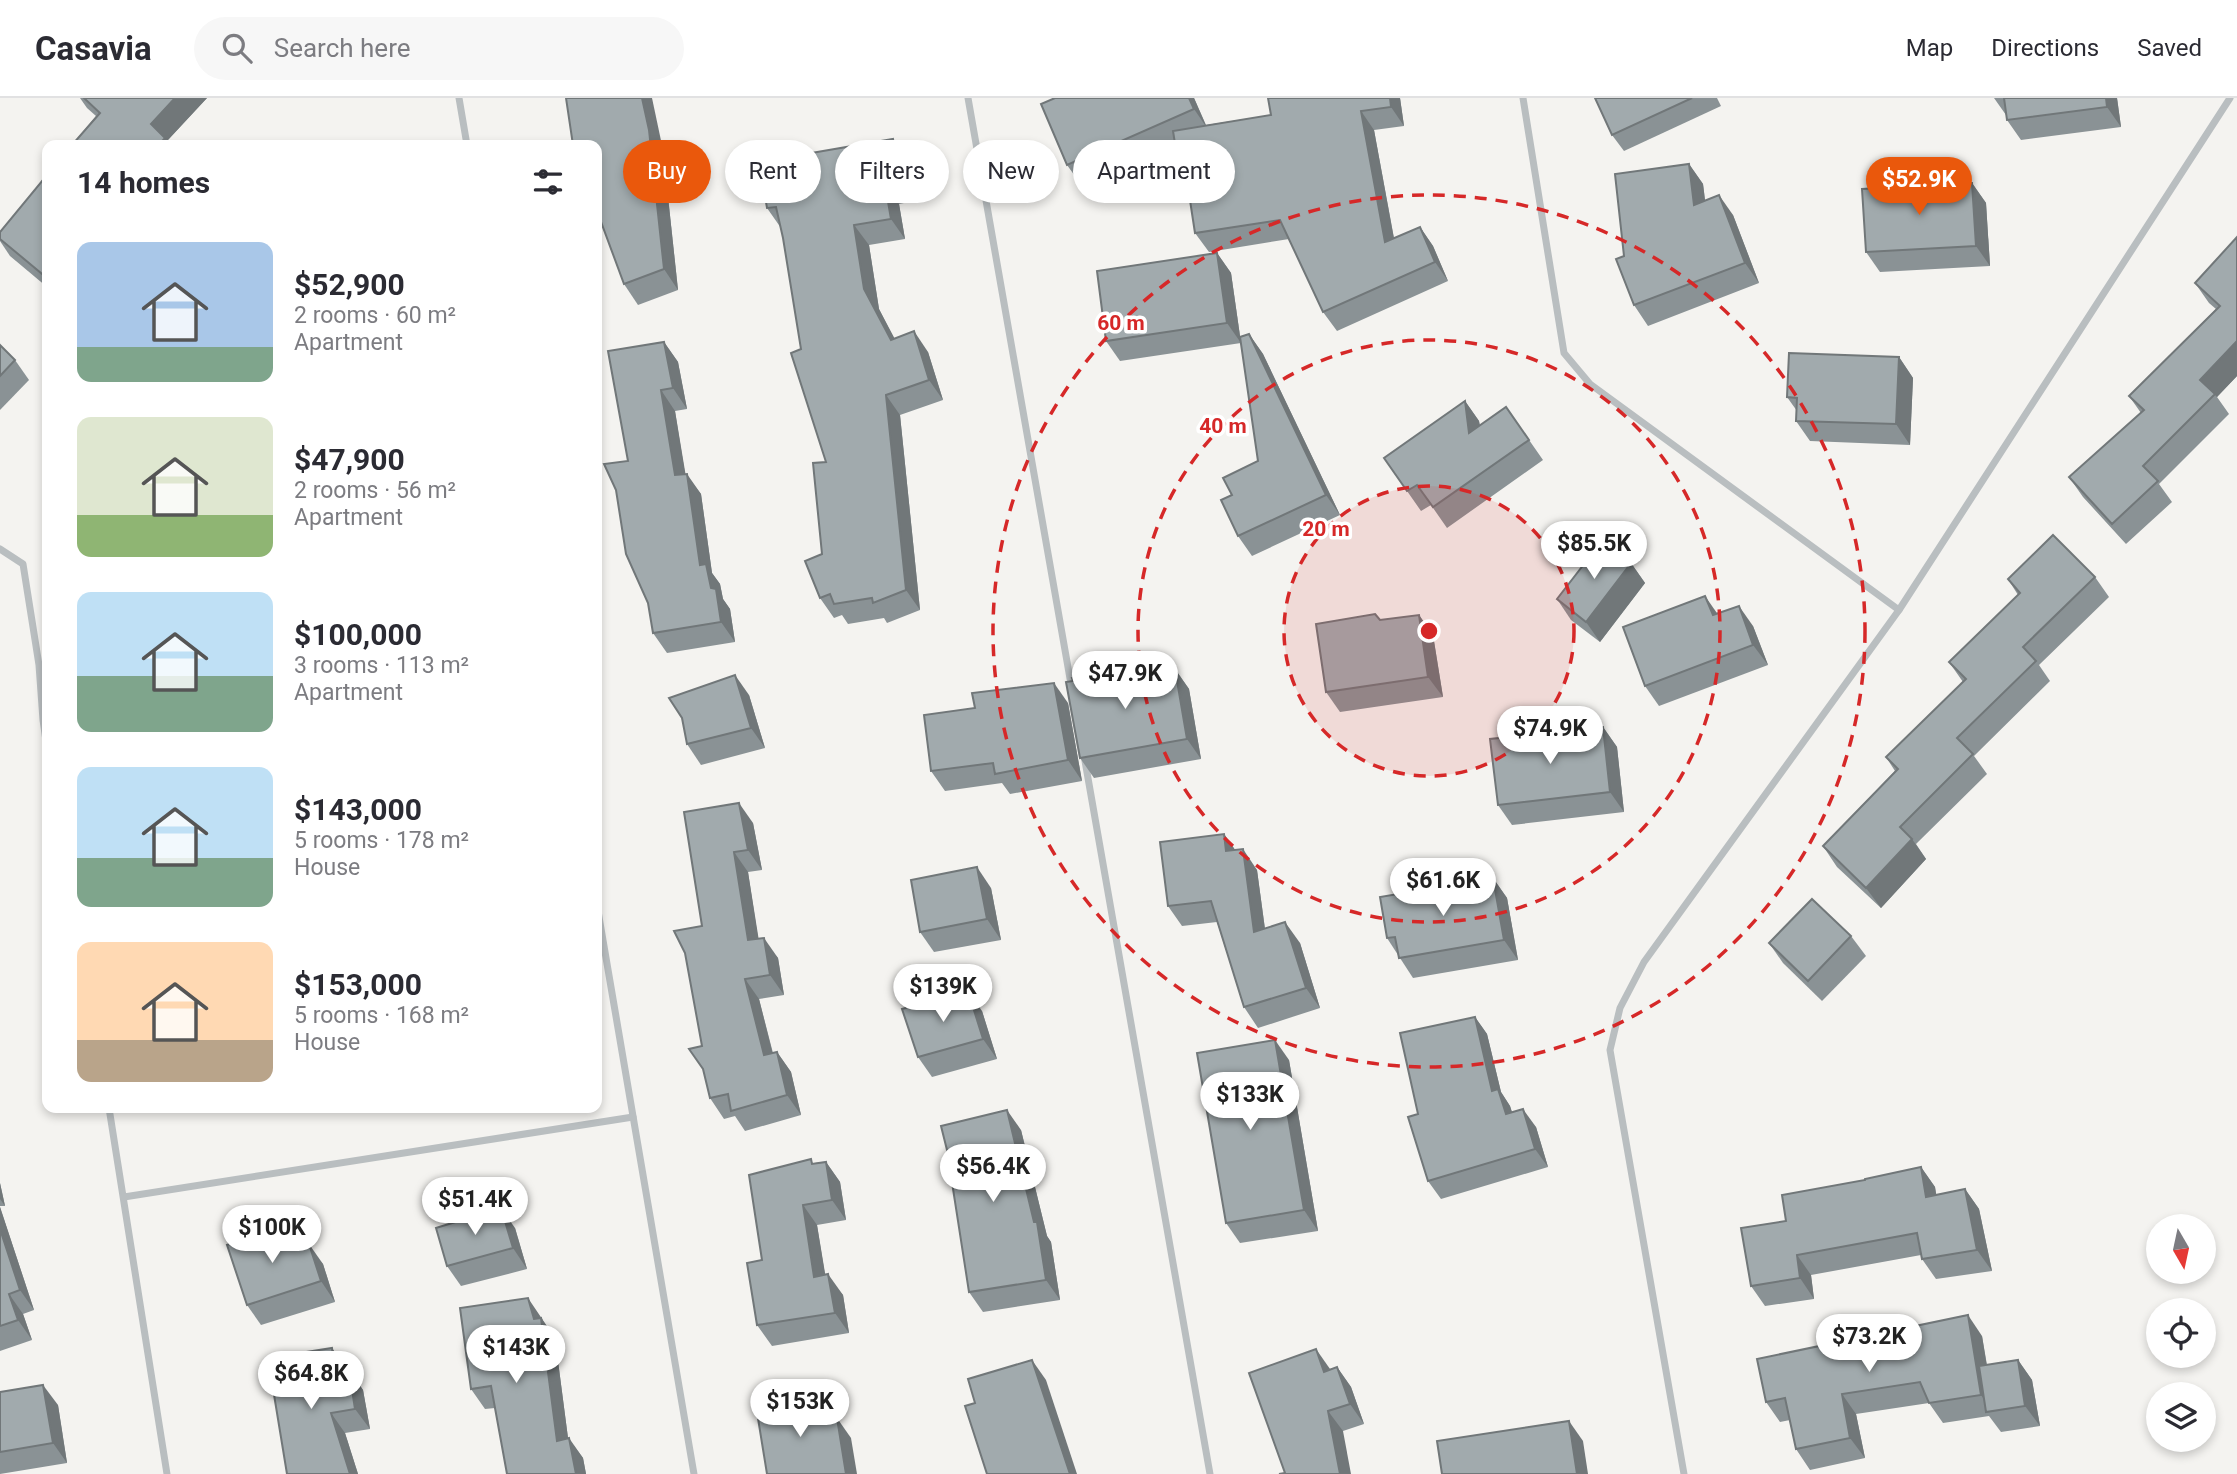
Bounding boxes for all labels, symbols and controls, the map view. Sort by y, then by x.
search box [194,17,684,80]
text: Casavia [35,29,152,68]
icon: search [218,29,256,67]
text: Search here [274,33,411,63]
text: Map [1906,34,1953,62]
text: Directions [1991,34,2099,62]
text: Saved [2137,34,2202,62]
chip: Buy [623,140,711,203]
chip: Rent [725,140,821,203]
chip: Filters [835,140,949,203]
chip: New [963,140,1059,203]
chip: Apartment [1073,140,1235,203]
pin: $52.9K [1862,158,1976,217]
icon: filters [529,163,567,201]
text: 14 homes [77,165,210,200]
text: $52.9K [1882,166,1956,193]
text: $52,900 [294,267,405,302]
icon: home [133,270,217,354]
text: 2 rooms · 60 m² [294,302,456,329]
text: 60 m [1097,311,1145,335]
text: Apartment [294,329,403,356]
text: 40 m [1199,414,1247,438]
text: $47,900 [294,442,405,477]
icon: home [133,445,217,529]
text: 2 rooms · 56 m² [294,477,456,504]
text: Apartment [294,504,403,531]
text: 20 m [1302,517,1350,541]
pin: $85.5K [1537,522,1651,581]
text: $85.5K [1557,530,1631,557]
text: $100,000 [294,617,422,652]
centre of rings [1417,619,1441,643]
icon: home [133,620,217,704]
text: 3 rooms · 113 m² [294,652,469,679]
pin: $47.9K [1068,652,1182,711]
text: $47.9K [1088,660,1162,687]
text: Apartment [294,679,403,706]
pin: $74.9K [1493,706,1607,766]
text: $74.9K [1513,715,1587,742]
text: $143,000 [294,792,422,827]
icon: home [133,795,217,879]
text: 5 rooms · 178 m² [294,827,469,854]
text: House [294,854,360,881]
pin: $61.6K [1386,858,1500,918]
text: $61.6K [1406,867,1480,894]
pin: $139K [894,964,992,1024]
text: $153,000 [294,967,422,1002]
icon: home [133,970,217,1054]
text: $139K [909,973,977,1000]
text: 5 rooms · 168 m² [294,1002,469,1029]
text: House [294,1029,360,1056]
pin: $133K [1201,1072,1299,1132]
text: $133K [1216,1081,1284,1108]
pin: $56.4K [936,1144,1050,1204]
text: $56.4K [956,1153,1030,1180]
pin: $51.4K [418,1178,532,1237]
text: $51.4K [438,1186,512,1213]
pin: $100K [223,1206,321,1265]
text: $100K [238,1214,306,1241]
north arrow [2146,1214,2216,1284]
map controls [2146,1214,2216,1452]
button: locate [2146,1298,2216,1368]
pin: $73.2K [1812,1314,1926,1374]
text: $73.2K [1832,1323,1906,1350]
pin: $143K [467,1326,565,1385]
text: $143K [482,1334,550,1361]
pin: $64.8K [254,1352,368,1411]
text: $64.8K [274,1360,348,1387]
pin: $153K [751,1380,849,1439]
button: layers [2146,1382,2216,1452]
text: $153K [766,1388,834,1415]

